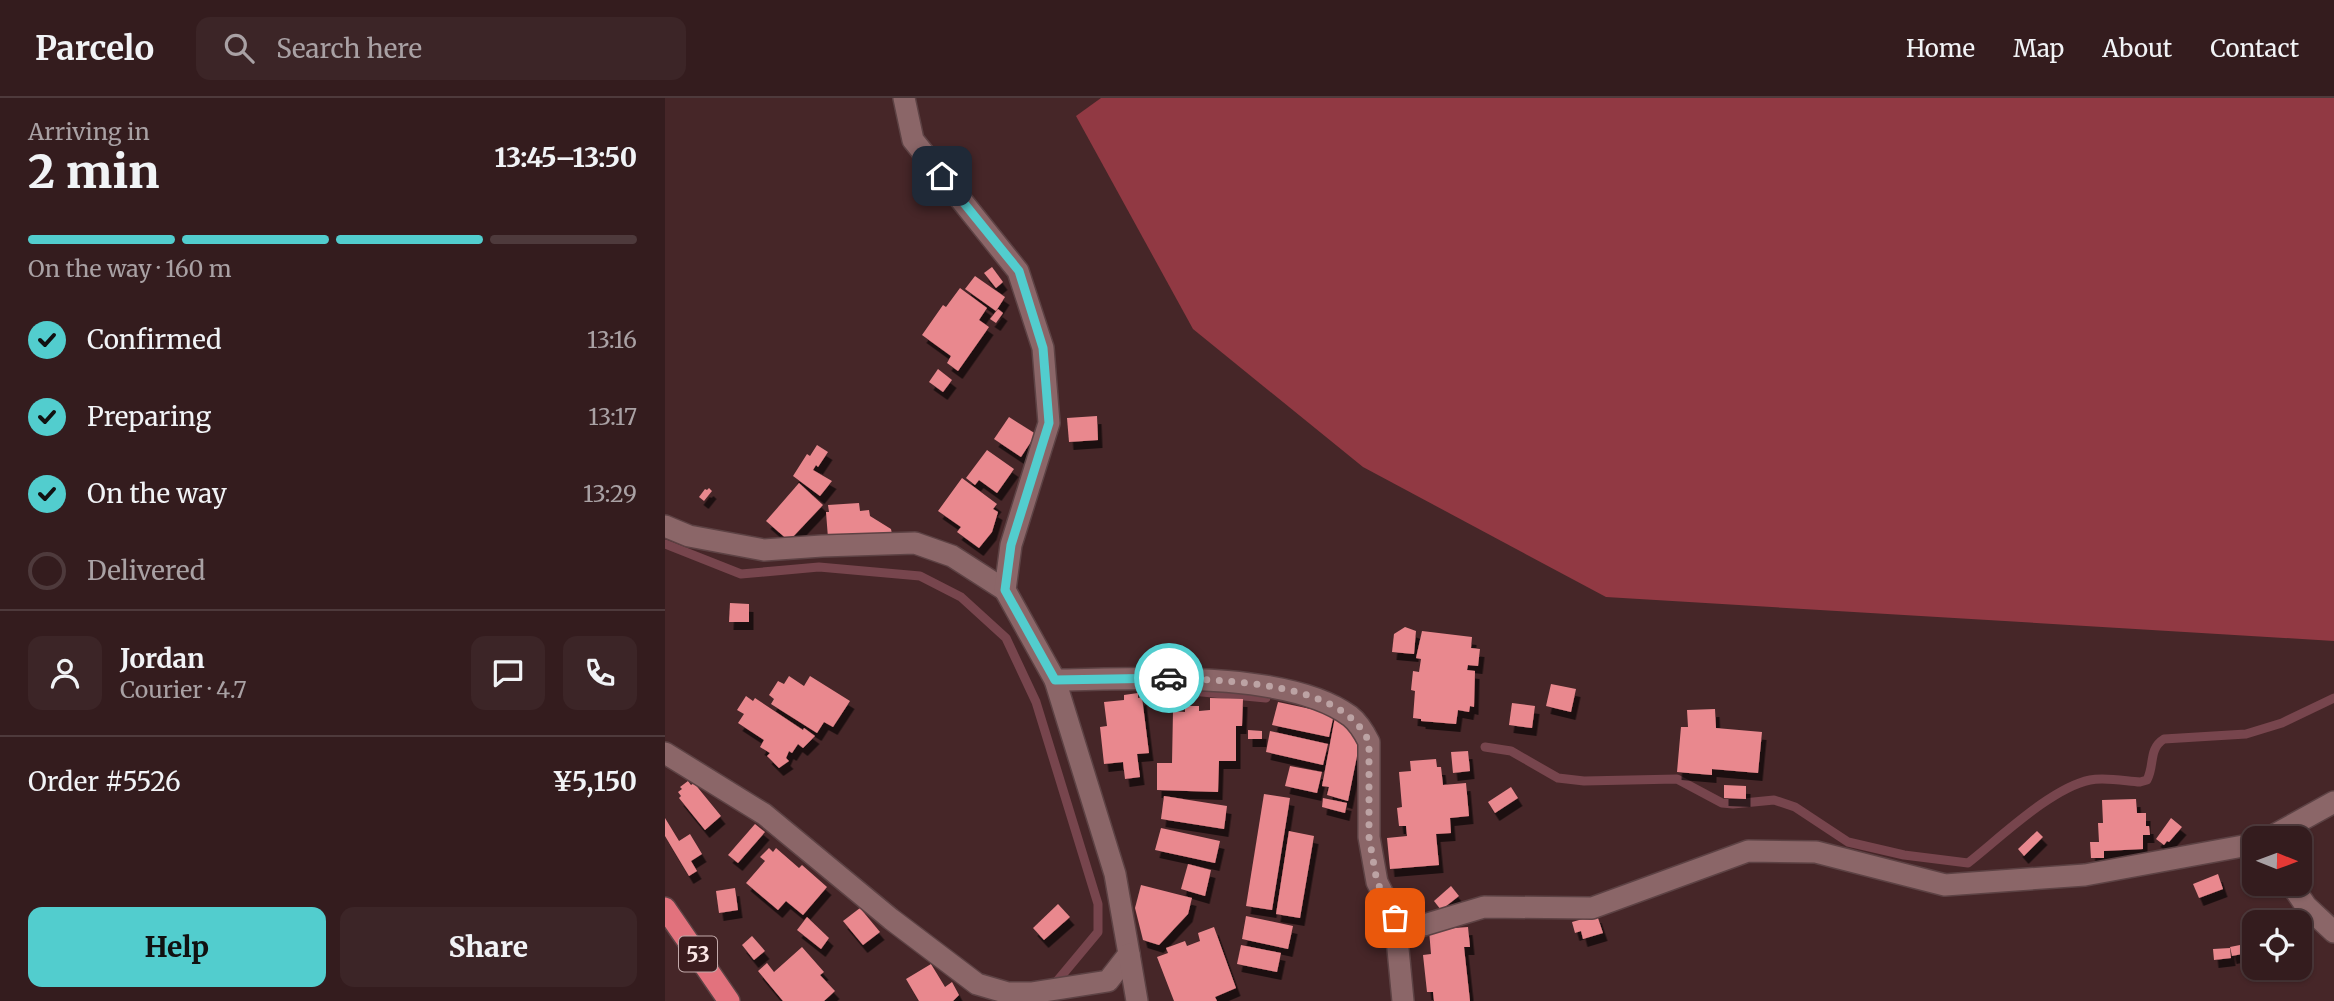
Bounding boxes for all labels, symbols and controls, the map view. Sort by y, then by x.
search box [196,17,686,80]
text: Parcelo [35,28,154,69]
icon: search [220,29,258,67]
text: Search here [276,32,422,65]
text: Home [1906,33,1975,64]
text: Map [2013,33,2064,64]
text: About [2102,33,2172,64]
text: Contact [2210,33,2299,64]
text: Arriving in [28,117,150,146]
text: 13:45–13:50 [495,141,637,174]
text: 2 min [28,143,160,201]
pin [912,146,972,206]
icon: home [923,157,961,195]
text: On the way · 160 m [28,254,232,283]
icon: check [28,321,66,359]
text: Confirmed [87,323,222,356]
text: 13:16 [587,325,637,354]
icon: check [28,398,66,436]
text: Preparing [87,400,211,433]
text: 13:17 [588,402,637,431]
icon: check [28,475,66,513]
text: On the way [87,477,227,510]
text: 13:29 [583,479,637,508]
text: Delivered [87,554,206,587]
button: person [28,636,102,710]
button: chat [471,636,545,710]
button: phone [563,636,637,710]
text: Jordan [120,642,205,675]
courier [1134,643,1204,713]
icon: car [1150,659,1188,697]
text: Courier · 4.7 [120,675,247,704]
text: Order #5526 [28,765,181,798]
text: ¥5,150 [552,765,637,798]
north arrow [2242,826,2312,896]
map controls [2242,826,2312,980]
pin [1365,888,1425,948]
icon: bag [1376,899,1414,937]
button: Help [28,907,326,987]
button: Share [340,907,637,987]
button: locate [2242,910,2312,980]
road number: 53 [679,936,717,972]

